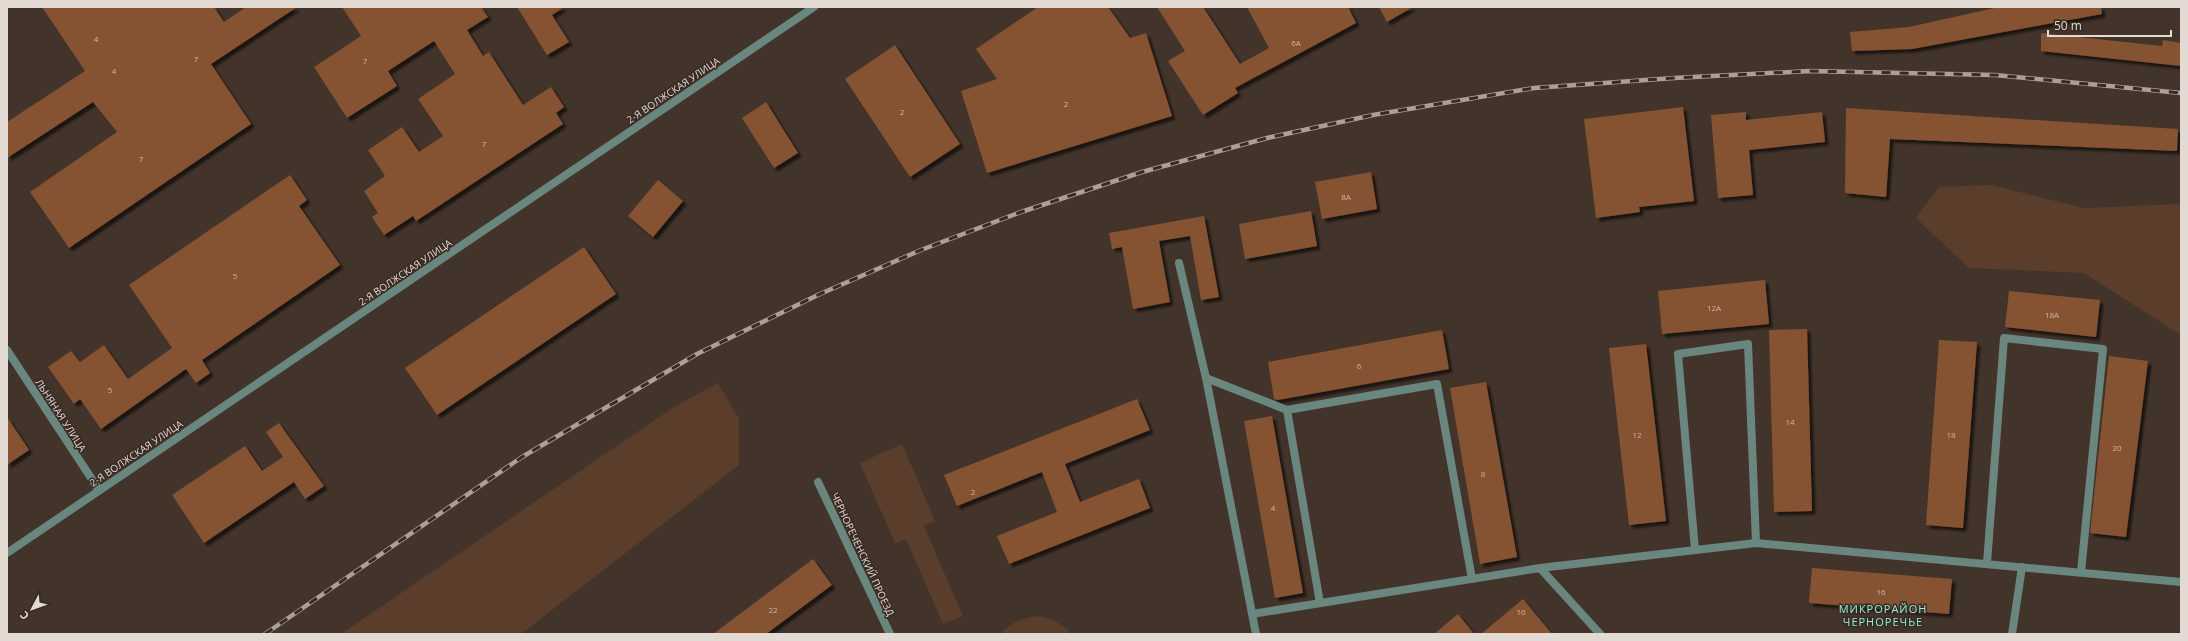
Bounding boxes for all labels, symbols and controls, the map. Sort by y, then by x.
scale bar [2048,12,2171,38]
text: 50 m [2054,17,2082,34]
house number: 4 [94,33,99,44]
house number: 6А [1291,37,1302,48]
house number: 7 [194,53,199,64]
street label: 2-Я ВОЛЖСКАЯ УЛИЦА [624,53,723,126]
house number: 7 [363,55,368,66]
house number: 4 [112,65,117,76]
house number: 2 [1064,98,1069,109]
house number: 2 [900,106,905,117]
house number: 7 [482,138,487,149]
house number: 7 [139,153,144,164]
house number: 8А [1341,191,1352,202]
street label: 2-Я ВОЛЖСКАЯ УЛИЦА [356,235,455,308]
house number: 5 [233,270,238,281]
house number: 12А [1707,302,1722,313]
house number: 18А [2045,309,2060,320]
house number: 6 [1357,360,1362,371]
street label: ЛЬНЯНАЯ УЛИЦА [32,376,90,455]
house number: 5 [108,384,113,395]
street label: 2-Я ВОЛЖСКАЯ УЛИЦА [87,416,186,489]
house number: 14 [1785,416,1795,427]
house number: 12 [1632,429,1642,440]
house number: 18 [1946,429,1956,440]
house number: 20 [2112,442,2122,453]
house number: 8 [1481,468,1486,479]
house number: 2 [971,486,976,497]
street label: ЧЕРНОРЕЧЕНСКИЙ ПРОЕЗД [828,490,898,618]
house number: 4 [1271,502,1276,513]
house number: 16 [1876,586,1886,597]
north arrow [12,589,52,629]
district label: МИКРОРАЙОН ЧЕРНОРЕЧЬЕ [1839,601,1927,629]
house number: 22 [768,604,778,615]
house number: 10 [1516,606,1526,617]
text: С [16,608,32,623]

